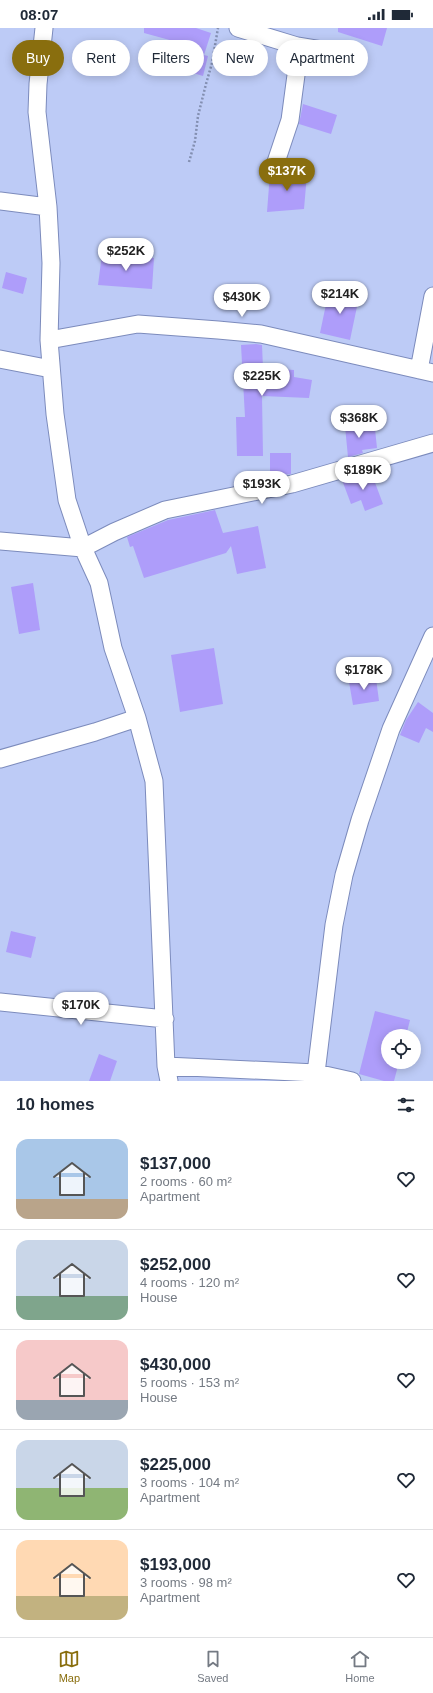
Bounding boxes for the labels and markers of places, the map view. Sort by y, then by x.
pin: $137K [259,158,315,192]
pin: $252K [98,238,154,272]
pin: $214K [312,281,368,315]
pin: $430K [214,284,270,318]
pin: $225K [234,363,290,397]
pin: $368K [331,405,387,439]
pin: $189K [335,457,391,491]
pin: $193K [234,471,290,505]
pin: $178K [336,657,392,691]
pin: $170K [53,992,109,1026]

